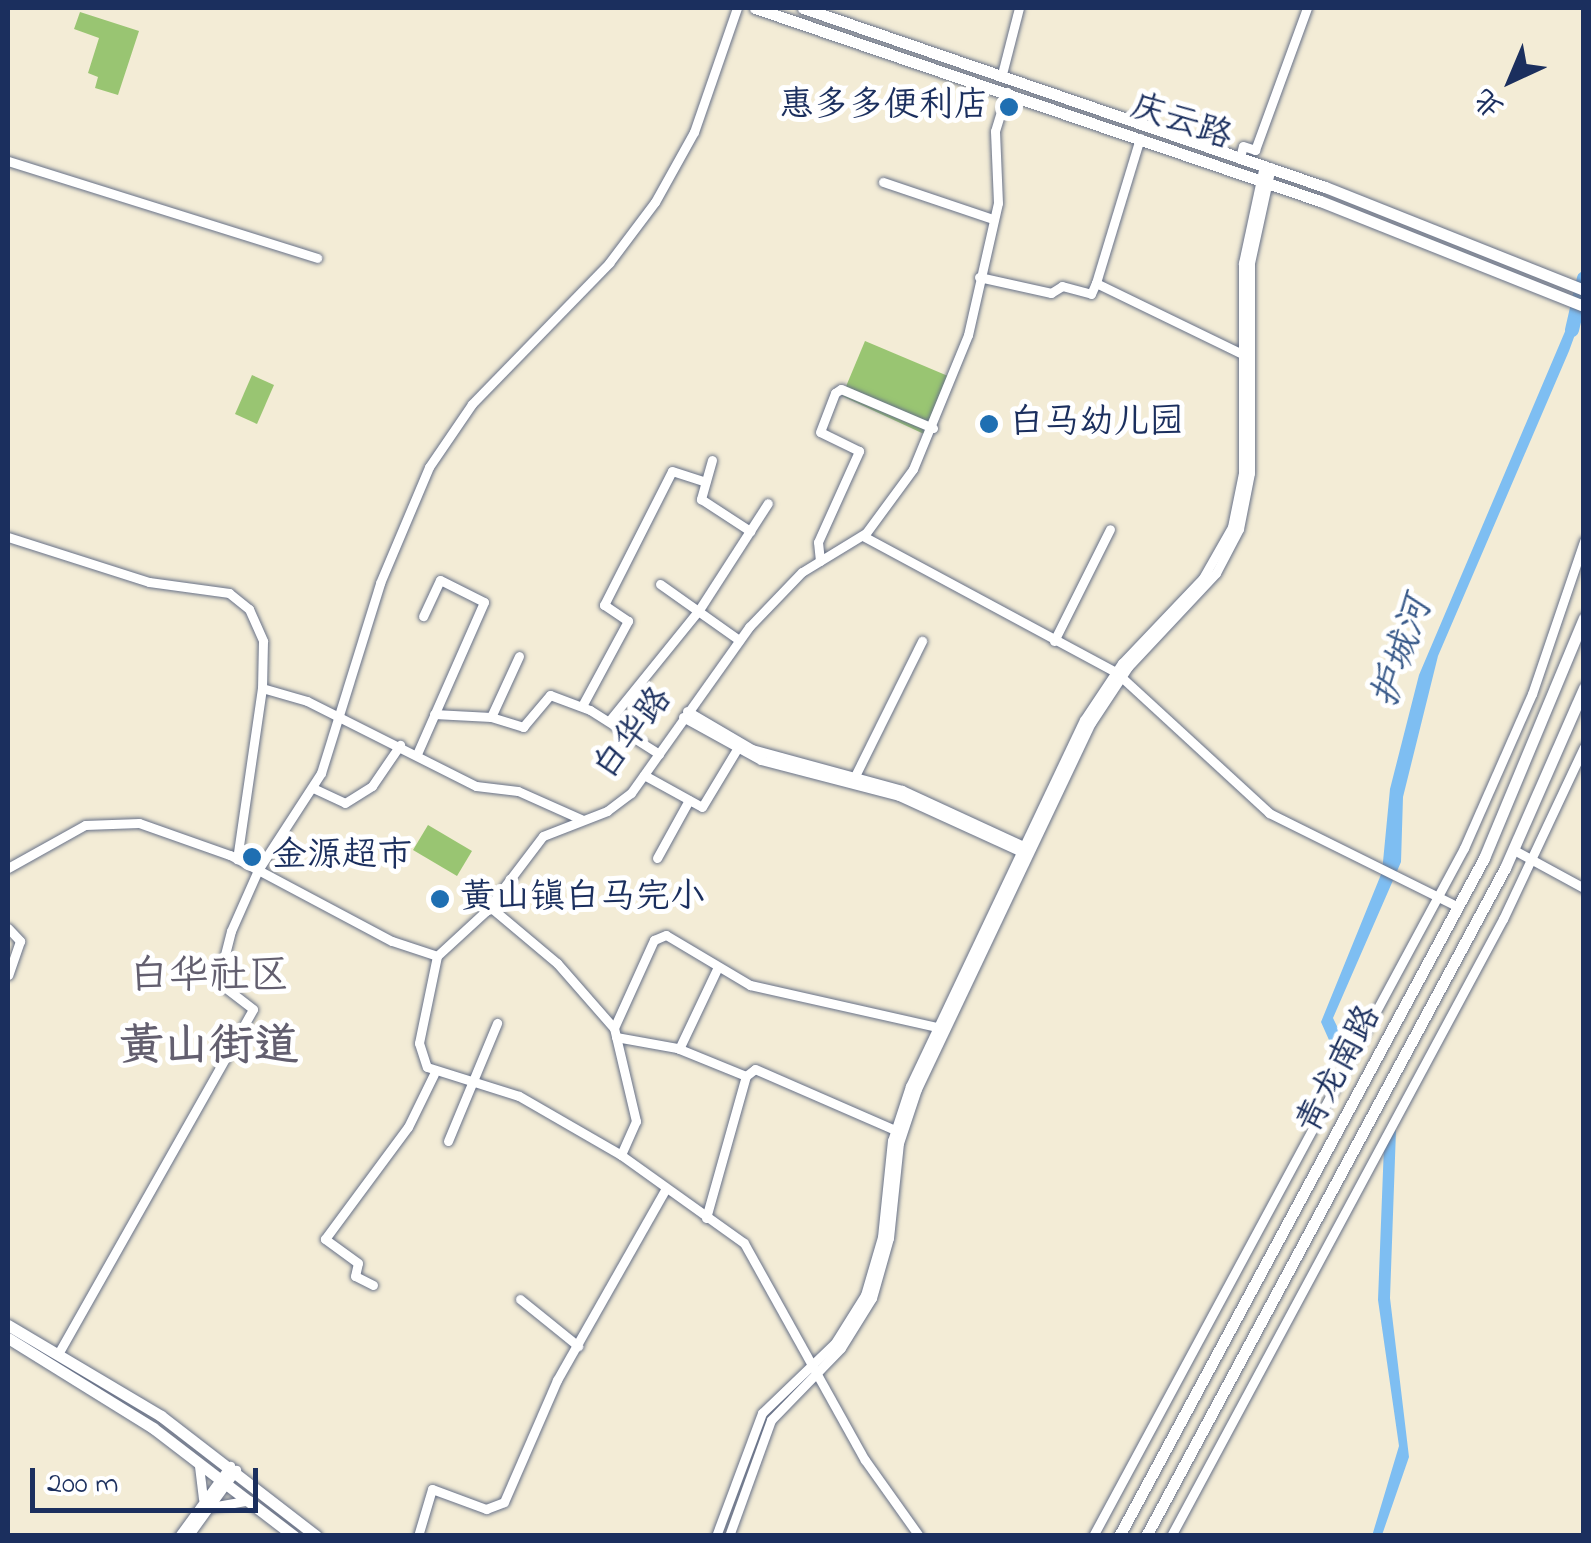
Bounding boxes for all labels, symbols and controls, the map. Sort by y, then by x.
north arrow [1461,30,1561,130]
text: 北 [1466,77,1514,126]
place label: 惠多多便利店 [779,86,989,128]
street label: 庆云路 [1125,86,1237,160]
marker: 惠多多便利店 [998,96,1020,118]
place label: 白马幼儿园 [1009,403,1184,445]
marker: 白马幼儿园 [978,413,1000,435]
water label: 护城河 [1364,592,1444,714]
street label: 白华路 [586,679,682,789]
place label: 金源超市 [272,836,412,878]
marker: 金源超市 [241,846,263,868]
place label: 黄山镇白马完小 [460,878,705,920]
marker: 黄山镇白马完小 [429,888,451,910]
district label: 白华社区 [129,954,289,1002]
street label: 青龙南路 [1289,998,1391,1142]
district label: 黄山街道 [119,1022,299,1076]
scale bar [35,1448,262,1510]
text: 200 m [47,1463,119,1507]

